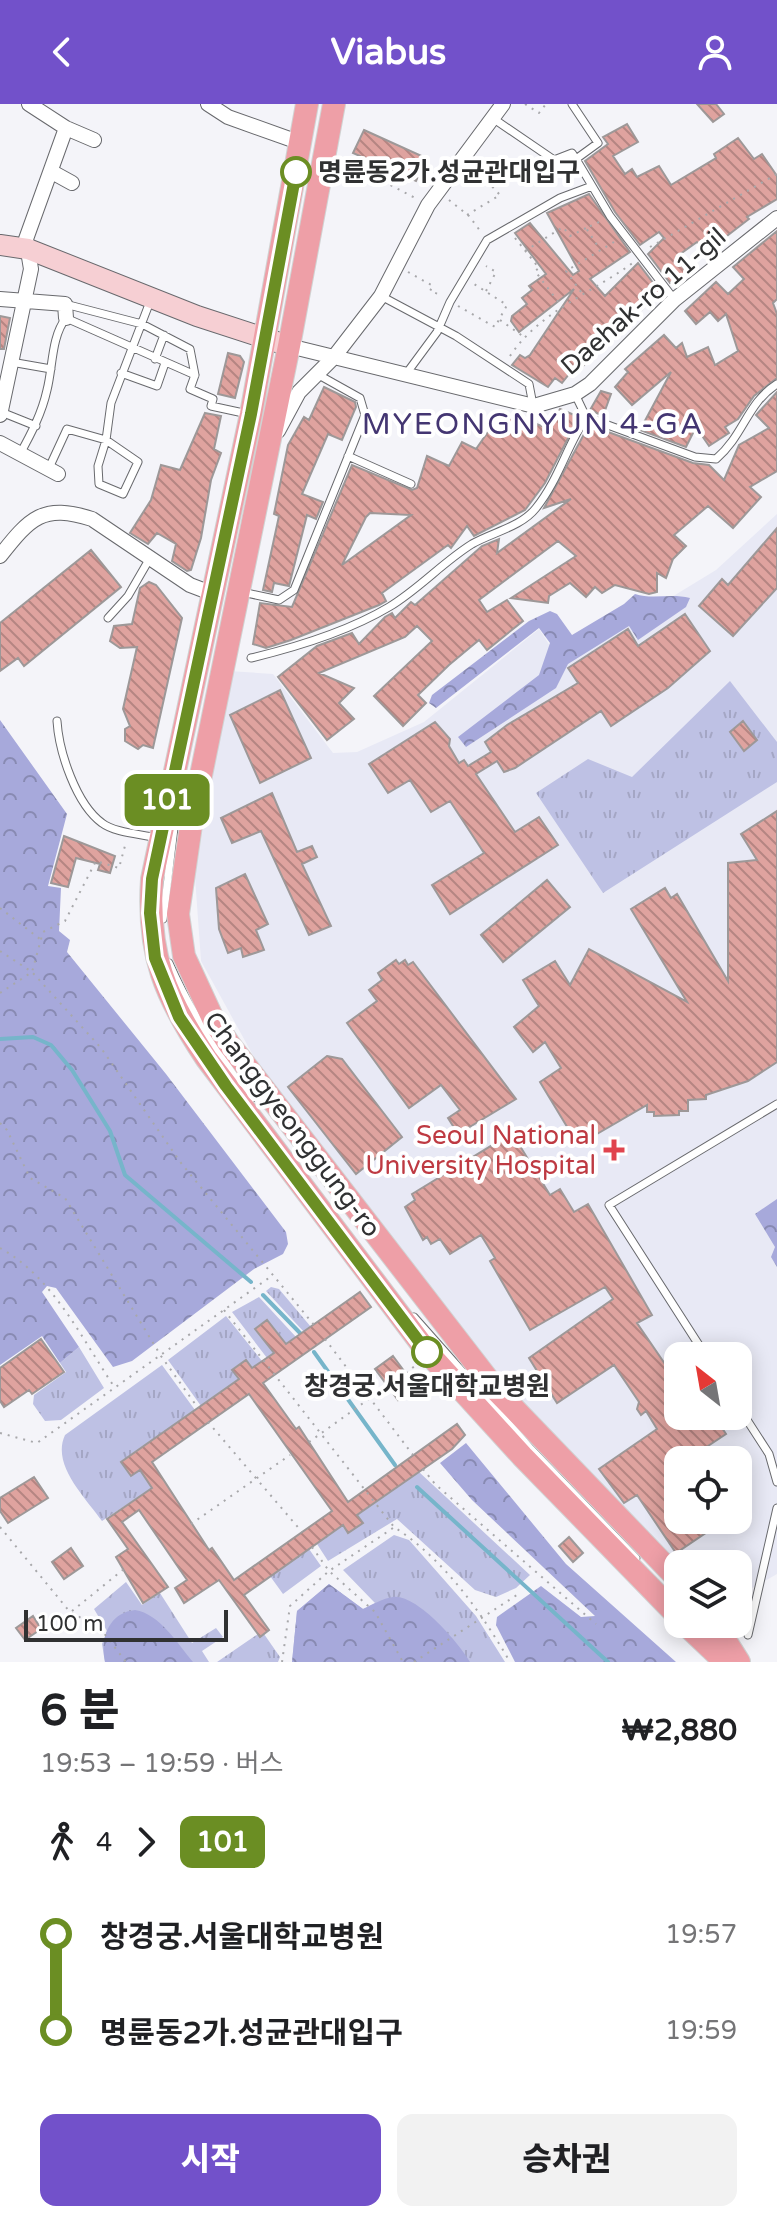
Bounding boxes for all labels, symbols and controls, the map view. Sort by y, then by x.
icon: back [40,30,84,74]
icon: person [693,30,737,74]
text: Viabus [331,31,446,74]
marker: 명륜동2가.성균관대입구 [281,157,311,187]
place label: 명륜동2가.성균관대입구 [318,157,580,188]
street label: Daehak-ro 11-gil [554,221,732,381]
district label: MYEONGNYUN 4-GA [362,406,704,443]
line badge: 101 [121,774,213,826]
text: 101 [141,783,193,817]
street label: Changgyeonggung-ro [198,1005,387,1243]
place label: Seoul National University Hospital [365,1120,596,1181]
marker: Seoul National University Hospital [603,1139,625,1161]
marker: 창경궁.서울대학교병원 [412,1337,442,1367]
north arrow [664,1342,752,1430]
map controls [664,1342,752,1638]
place label: 창경궁.서울대학교병원 [304,1371,550,1402]
button: locate [664,1446,752,1534]
button: layers [664,1550,752,1638]
scale bar [24,1606,228,1642]
text: 100 m [36,1611,103,1637]
text: 6 분 [40,1685,120,1738]
text: ₩2,880 [622,1712,737,1749]
text: 19:53 – 19:59 · 버스 [40,1748,284,1779]
icon: walk [40,1820,84,1864]
icon: forward [124,1820,168,1864]
text: 101 [196,1825,249,1859]
text: 4 [96,1827,112,1858]
text: 창경궁.서울대학교병원 [100,1919,384,1956]
text: 19:57 [665,1919,737,1950]
text: 명륜동2가.성균관대입구 [100,2015,403,2052]
text: 19:59 [665,2015,737,2046]
button: 시작 [40,2114,381,2206]
button: 승차권 [397,2114,737,2206]

